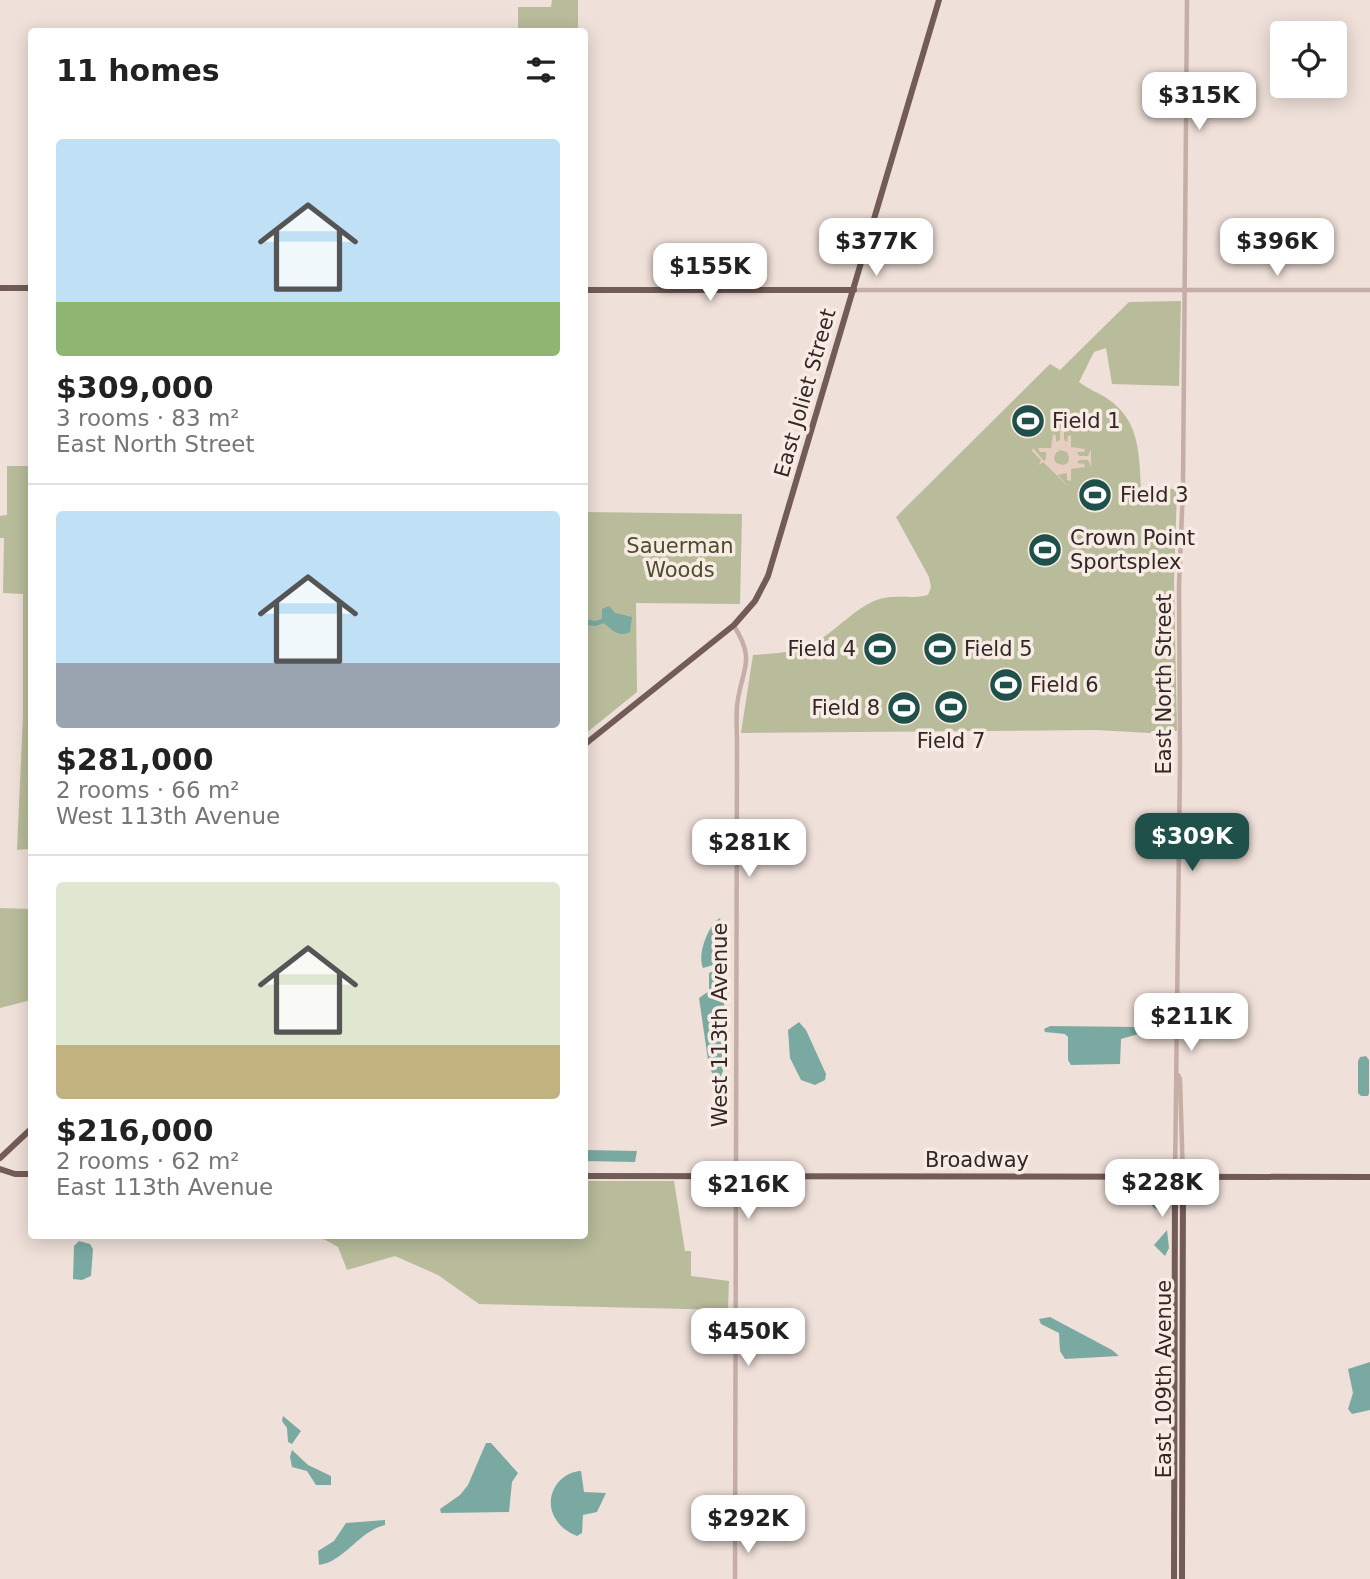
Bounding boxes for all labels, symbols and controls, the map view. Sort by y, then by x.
map controls [1270,21,1347,98]
button: locate [1270,21,1347,98]
icon: filters [522,51,560,89]
text: 11 homes [56,53,220,88]
pin: $315K [1150,72,1248,132]
text: $315K [1158,82,1240,108]
icon: home [245,184,371,310]
pin: $377K [827,218,925,278]
pin: $396K [1228,218,1326,278]
text: $377K [835,228,917,254]
text: $396K [1236,228,1318,254]
pin: $155K [661,244,759,303]
text: $155K [669,253,751,279]
street label: East Joliet Street [769,306,841,480]
text: $309,000 [56,370,214,405]
sports icon: Field 1 [1009,402,1047,440]
text: 3 rooms · 83 m² [56,405,240,431]
place label: Field 1 [1052,409,1121,433]
text: East North Street [56,431,254,457]
sports icon: Field 3 [1076,476,1114,514]
place label: Field 3 [1120,483,1189,507]
place label: Crown Point Sportsplex [1070,526,1195,574]
sports icon: Crown Point Sportsplex [1026,531,1064,569]
park label: Sauerman Woods [626,534,734,582]
icon: home [245,556,371,682]
street label: East North Street [1152,593,1176,775]
sports icon: Field 4 [861,630,899,668]
sports icon: Field 5 [921,630,959,668]
place label: Field 4 [787,637,856,661]
place label: Field 5 [964,637,1033,661]
sports icon: Field 6 [987,666,1025,704]
place label: Field 6 [1030,673,1099,697]
sports icon: Field 7 [932,688,970,726]
sports icon: Field 8 [885,689,923,727]
place label: Field 8 [811,696,880,720]
place label: Field 7 [917,729,985,753]
text: $281,000 [56,742,214,777]
text: 2 rooms · 66 m² [56,777,240,803]
text: West 113th Avenue [56,803,280,829]
pin: $309K [1143,814,1241,873]
pin: $281K [700,820,798,879]
text: $309K [1151,823,1233,849]
text: $281K [708,829,790,855]
street label: West 113th Avenue [708,923,732,1127]
icon: home [245,927,371,1053]
pin: $211K [1142,993,1240,1053]
text: $211K [1150,1003,1232,1029]
text: $216,000 [56,1113,214,1148]
text: 2 rooms · 62 m² [56,1148,240,1174]
street label: Broadway [925,1148,1029,1172]
pin: $228K [1113,1160,1211,1219]
pin: $216K [699,1162,797,1221]
text: $228K [1121,1169,1203,1195]
text: $216K [707,1171,789,1197]
text: East 113th Avenue [56,1174,273,1200]
street label: East 109th Avenue [1152,1280,1176,1478]
pin: $450K [699,1308,797,1368]
text: $450K [707,1318,789,1344]
pin: $292K [699,1496,797,1555]
text: $292K [707,1505,789,1531]

